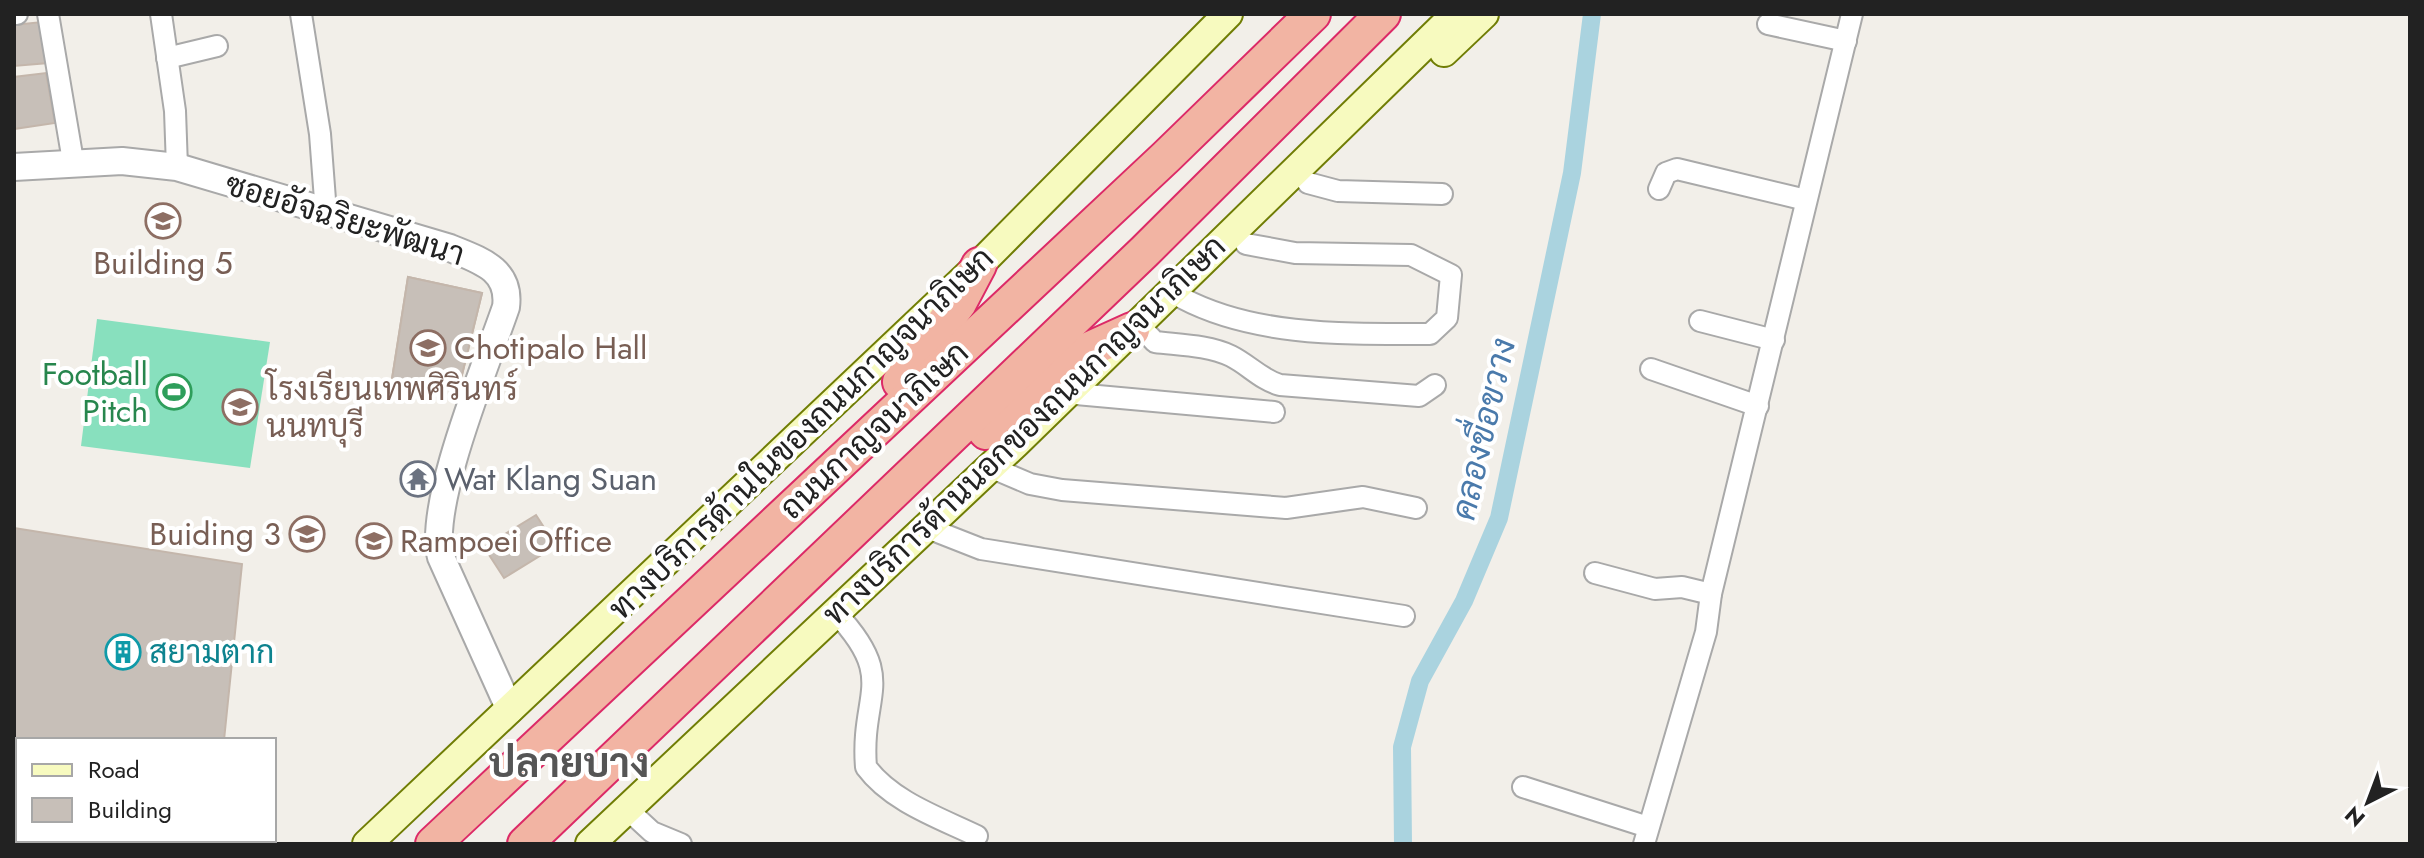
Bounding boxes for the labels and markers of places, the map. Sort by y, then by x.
school or university icon: Building 5 [144,202,182,240]
place label: Building 5 [93,240,233,286]
place label: Chotipalo Hall [454,325,647,371]
school or university icon: Chotipalo Hall [409,329,447,367]
place label: Football Pitch [42,351,148,434]
place label: โรงเรียนเทพศิรินทร์ นนทบุรี [264,366,518,449]
sports icon: Football Pitch [155,373,193,411]
school or university icon: โรงเรียนเทพศิรินทร์ นนทบุรี [221,388,259,426]
place label: Wat Klang Suan [444,456,657,502]
temple icon: Wat Klang Suan [399,460,437,498]
place label: Buiding 3 [149,511,281,557]
school or university icon: Buiding 3 [288,515,326,553]
place label: Rampoei Office [400,518,612,564]
school or university icon: Rampoei Office [355,522,393,560]
place label: สยามตาก [149,629,274,675]
building icon: สยามตาก [104,633,142,671]

